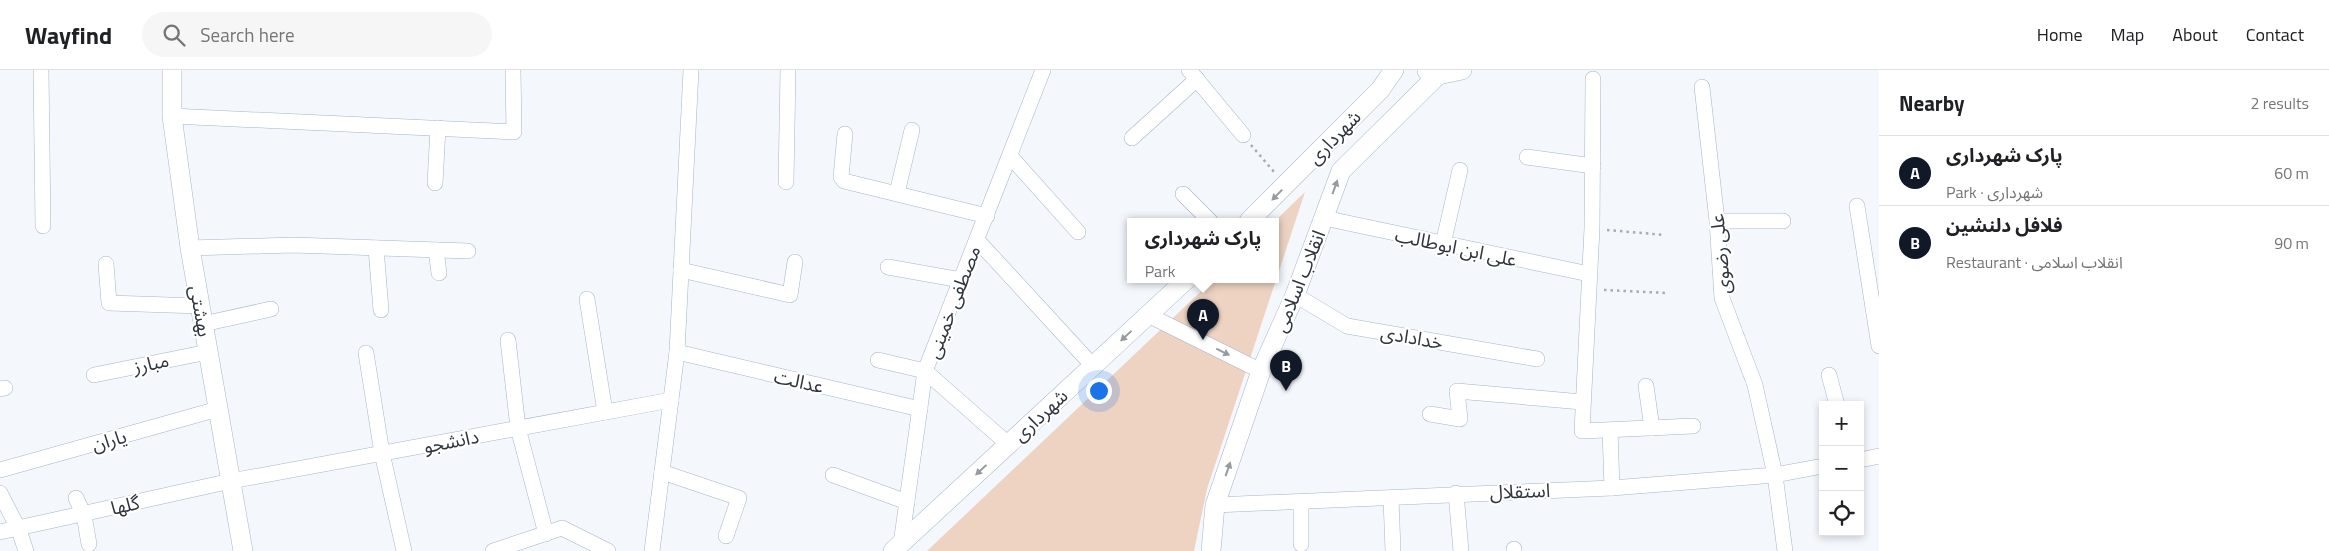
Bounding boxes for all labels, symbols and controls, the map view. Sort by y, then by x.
search box [142,12,492,57]
text: Wayfind [25,17,112,53]
text: Search here [200,20,295,49]
icon: search [160,21,188,49]
text: Home [2037,21,2083,48]
text: Map [2111,21,2144,48]
text: About [2172,21,2218,48]
text: Contact [2246,21,2304,48]
text: Nearby [1899,87,1964,119]
text: 2 results [2250,91,2309,115]
street label: شهرداری [1300,103,1367,171]
text: پارک شهرداری [1946,140,2063,169]
text: A [1910,161,1920,185]
text: 60 m [2274,161,2309,185]
one-way arrow [1331,179,1339,194]
text: Park · شهرداری [1946,180,2043,204]
one-way arrow [1271,188,1283,200]
text: فلافل دلنشین [1946,210,2063,239]
street label: علی رضوی [1702,213,1737,295]
popup [1127,218,1279,283]
street label: علی ابن ابوطالب [1393,219,1520,274]
text: پارک شهرداری [1145,223,1261,252]
street label: انقلاب اسلامی [1265,225,1332,336]
text: B [1910,231,1920,255]
text: 90 m [2274,231,2309,255]
street label: مصطفی خمینی [918,241,987,362]
text: Restaurant · انقلاب اسلامی [1946,250,2123,274]
text: Park [1145,259,1175,283]
street label: بهشتی [183,283,220,339]
pin: A [1187,299,1219,340]
street label: خدادادی [1379,317,1446,356]
one-way arrow [1120,330,1132,342]
street label: مبارز [129,345,172,381]
one-way arrow [1216,348,1230,356]
pin: B [1270,350,1302,391]
street label: عدالت [772,361,827,400]
your location [1086,378,1112,404]
street label: شهرداری [1005,381,1074,448]
map controls [1819,401,1864,536]
button: + [1819,401,1864,446]
street label: یاران [88,421,130,458]
street label: دانشجو [421,421,481,460]
button: − [1819,446,1864,491]
one-way arrow [1224,462,1232,477]
one-way arrow [975,464,987,476]
street label: استقلال [1489,475,1551,506]
street label: گلها [108,487,143,522]
button: locate [1819,491,1864,536]

